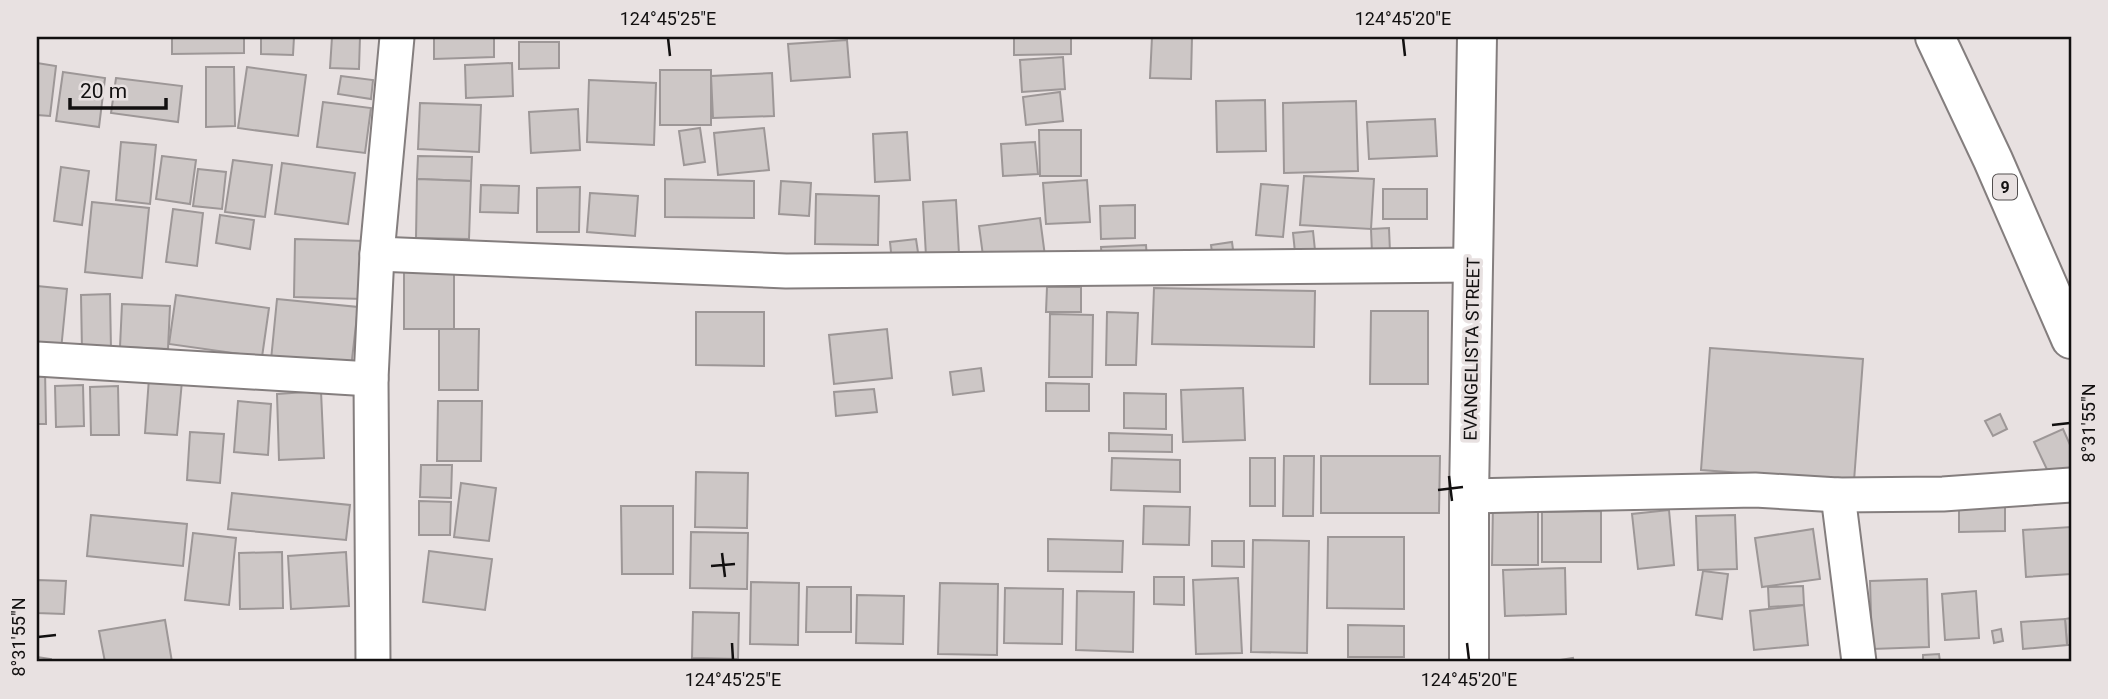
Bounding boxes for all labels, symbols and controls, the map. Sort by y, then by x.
text: 124°45'25"E [620,8,716,29]
text: 124°45'20"E [1355,8,1451,29]
scale bar [70,66,166,110]
text: 20 m [80,79,127,103]
road number: 9 [1993,174,2017,200]
street label: EVANGELISTA STREET [1459,257,1484,441]
text: 8°31'55"N [2078,383,2099,463]
text: 8°31'55"N [8,597,29,677]
text: 124°45'25"E [685,669,781,690]
text: 124°45'20"E [1421,669,1517,690]

